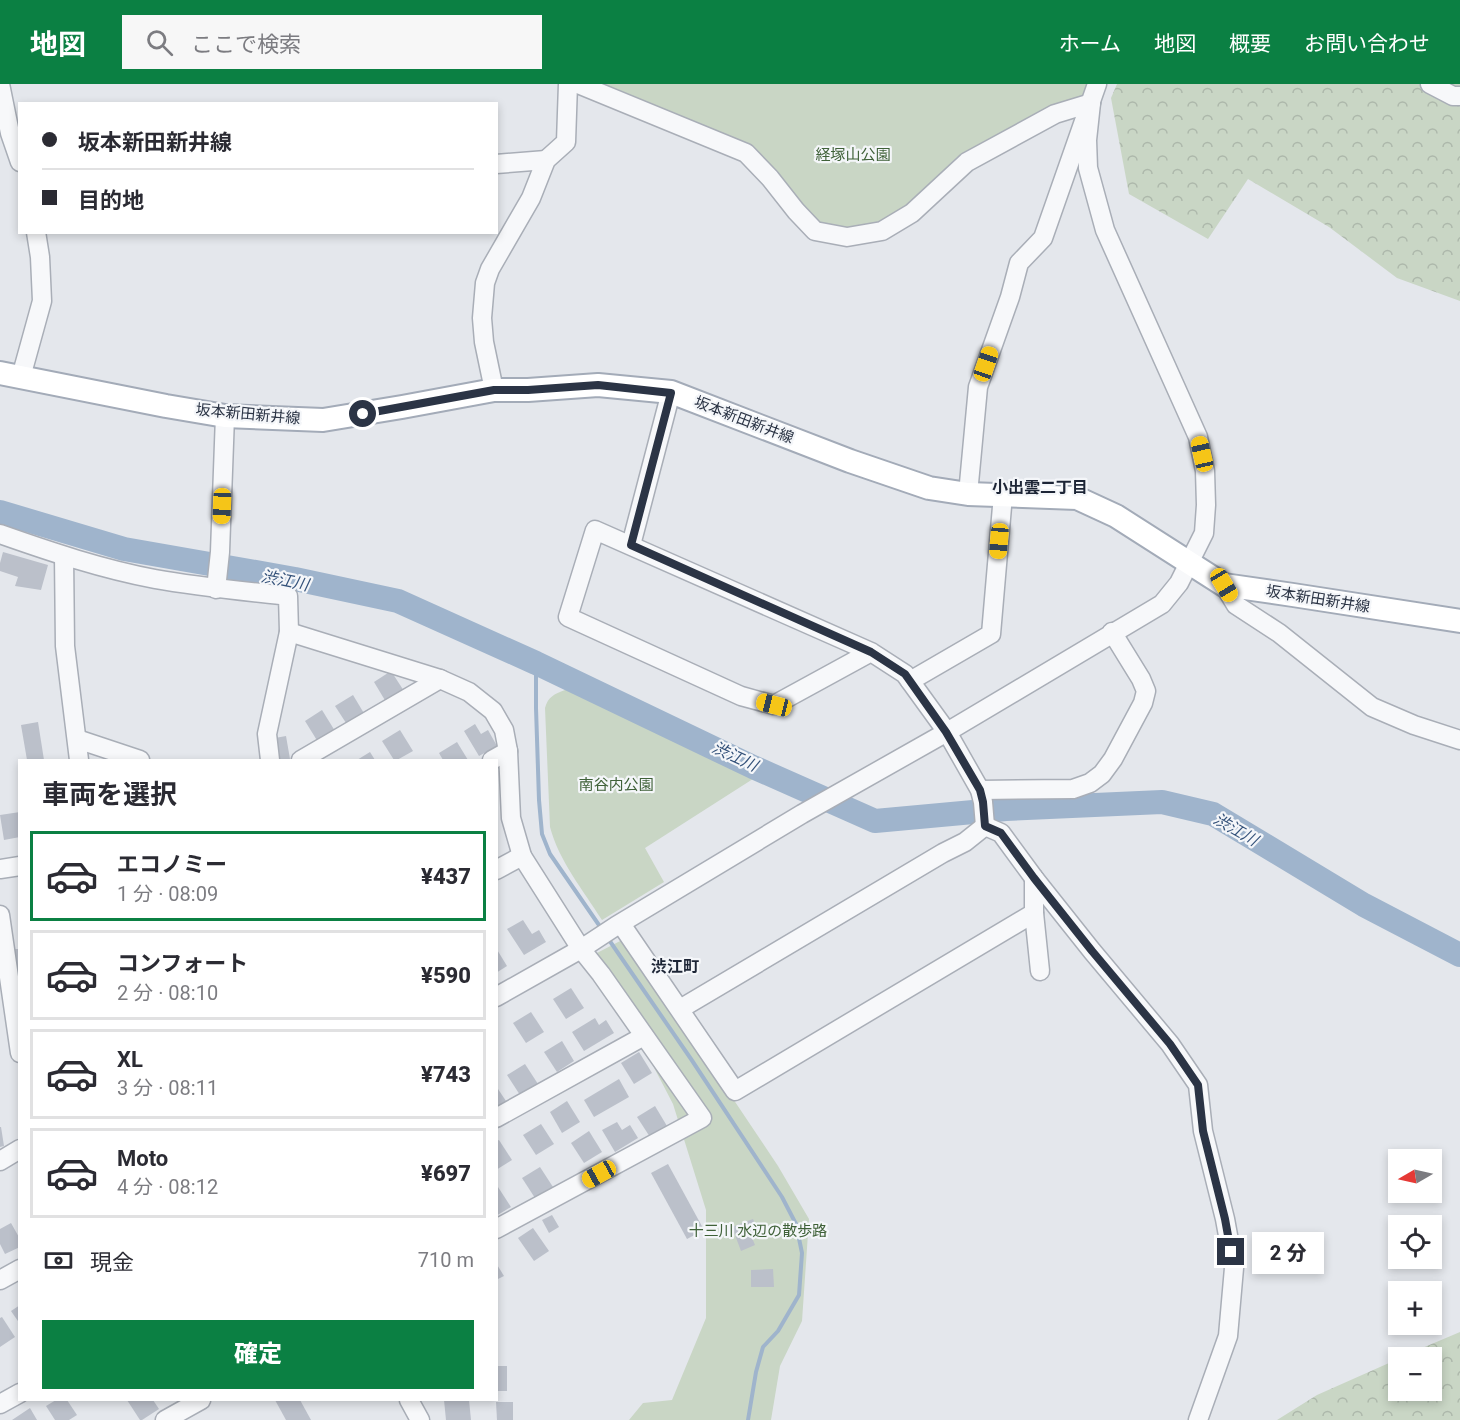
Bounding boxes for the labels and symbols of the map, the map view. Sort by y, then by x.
park label: 経塚山公園 [815,146,891,164]
car [972,344,1000,384]
street label: 坂本新田新井線 [692,393,796,447]
street label: 坂本新田新井線 [195,400,301,428]
route start [349,400,376,427]
car [1189,434,1215,474]
district label: 小出雲二丁目 [992,478,1088,497]
car [212,488,232,524]
car [988,522,1010,560]
car [1207,565,1241,605]
water label: 渋江川 [260,567,312,595]
street label: 坂本新田新井線 [1265,582,1371,616]
car [754,692,794,718]
water label: 渋江川 [709,738,762,776]
park label: 南谷内公園 [578,776,654,794]
water label: 渋江川 [1210,809,1263,851]
district label: 渋江町 [651,957,699,976]
north arrow [1388,1149,1442,1203]
car [579,1157,619,1191]
park label: 十三川 水辺の散歩路 [689,1222,827,1240]
callout: 2 分 [1252,1231,1324,1273]
route end [1217,1238,1244,1265]

